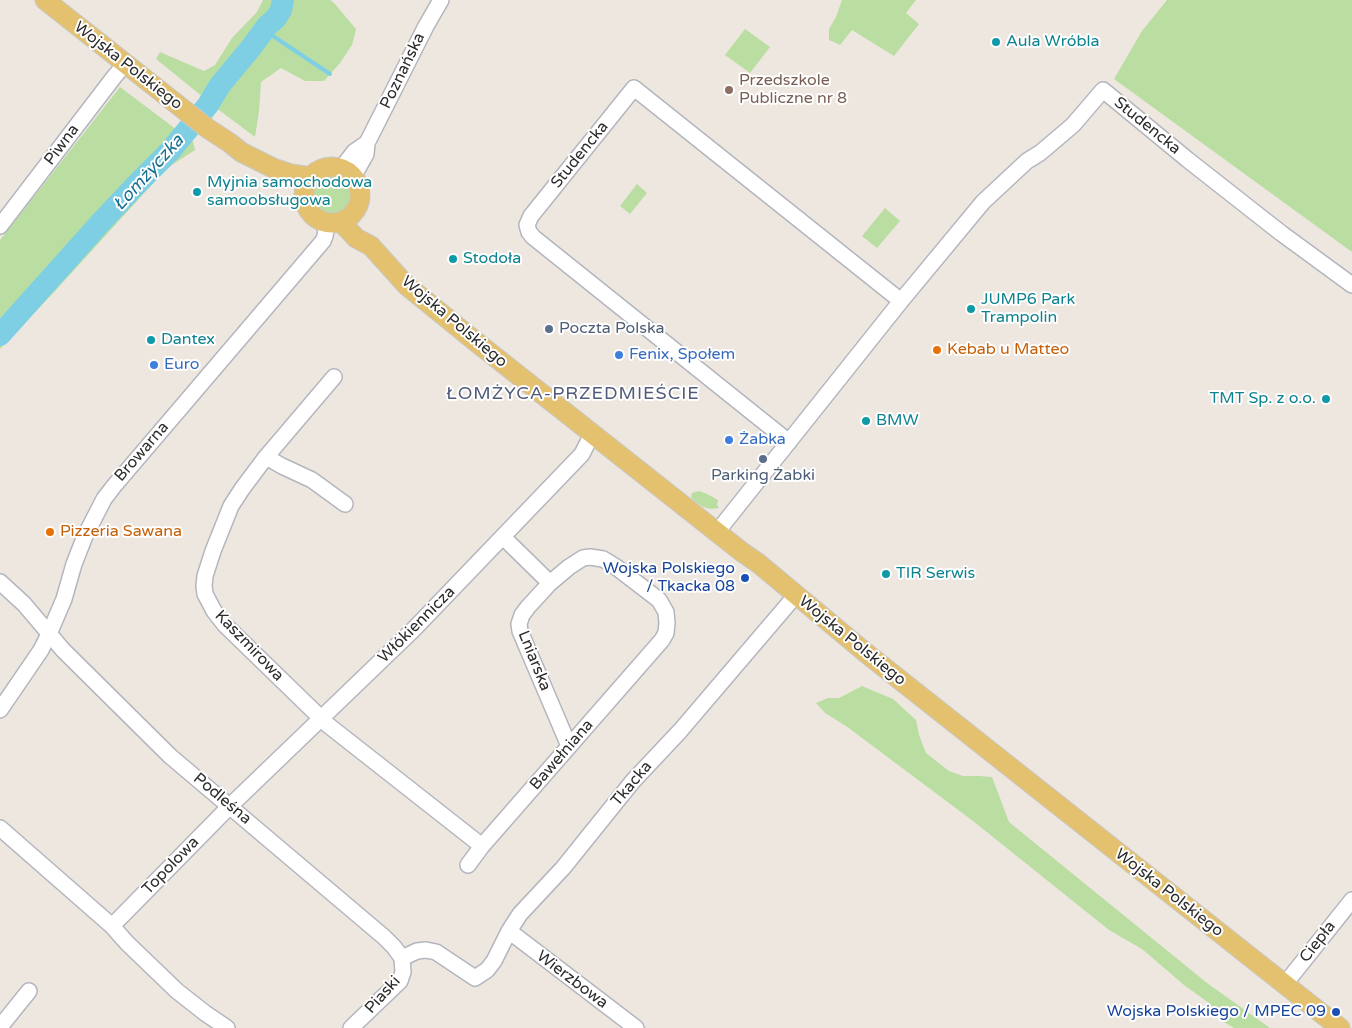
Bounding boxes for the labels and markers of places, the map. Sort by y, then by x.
place label: Aula Wróbla [1006,32,1099,52]
marker: Aula Wróbla [990,36,1002,48]
place label: Przedszkole Publiczne nr 8 [739,71,847,109]
marker: Przedszkole Publiczne nr 8 [723,84,735,96]
place label: Myjnia samochodowa samoobsługowa [207,173,372,211]
marker: Myjnia samochodowa samoobsługowa [191,186,203,198]
place label: Stodoła [463,249,521,269]
marker: Stodoła [447,253,459,265]
place label: JUMP6 Park Trampolin [981,290,1075,328]
marker: JUMP6 Park Trampolin [965,303,977,315]
place label: Poczta Polska [559,319,664,339]
marker: Poczta Polska [543,323,555,335]
place label: Dantex [161,330,215,350]
marker: Dantex [145,334,157,346]
place label: Kebab u Matteo [947,340,1069,360]
marker: Kebab u Matteo [931,344,943,356]
place label: Fenix, Społem [629,345,735,365]
marker: Fenix, Społem [613,349,625,361]
place label: Euro [164,355,199,375]
marker: Euro [148,359,160,371]
place label: TMT Sp. z o.o. [1209,389,1316,409]
marker: TMT Sp. z o.o. [1320,393,1332,405]
place label: BMW [876,411,919,431]
marker: BMW [860,415,872,427]
place label: Żabka [739,430,786,450]
marker: Żabka [723,434,735,446]
marker: Parking Żabki [757,453,769,465]
place label: Parking Żabki [711,466,815,486]
place label: Pizzeria Sawana [60,522,182,542]
marker: Pizzeria Sawana [44,526,56,538]
place label: Wojska Polskiego / Tkacka 08 [603,559,735,597]
place label: TIR Serwis [896,564,975,584]
marker: TIR Serwis [880,568,892,580]
marker: Wojska Polskiego / Tkacka 08 [739,572,751,584]
place label: Wojska Polskiego / MPEC 09 [1107,1002,1326,1022]
marker: Wojska Polskiego / MPEC 09 [1330,1006,1342,1018]

